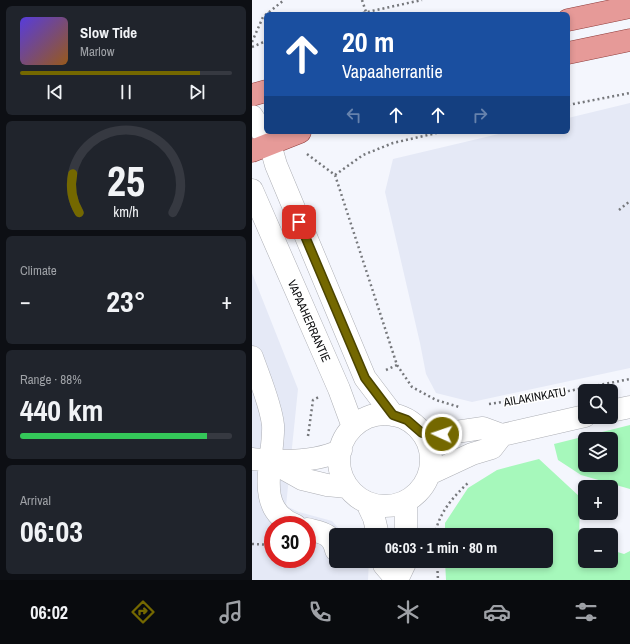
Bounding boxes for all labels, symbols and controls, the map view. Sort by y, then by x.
text: Slow Tide [80,22,137,43]
text: 20 m [342,23,394,61]
icon: ahead [276,28,328,80]
text: Marlow [80,43,114,60]
text: Vapaaherrantie [342,59,443,84]
icon: previous [44,81,66,103]
icon: pause [115,81,137,103]
icon: next [186,81,208,103]
icon: left [343,104,365,126]
icon: ahead [385,104,407,126]
icon: ahead [427,104,449,126]
icon: right [469,104,491,126]
text: 25 [107,153,145,209]
text: km/h [113,202,139,221]
pin [282,205,316,239]
icon: arrive [288,211,310,233]
text: Climate [20,262,57,279]
street label: VAPAAHERRANTIE [284,277,334,365]
text: 23° [106,281,146,321]
text: − [20,286,31,316]
text: + [221,286,232,316]
text: Range · 88% [20,371,82,388]
street label: AILAKINKATU [501,384,568,411]
map controls [578,384,618,568]
button: search [578,384,618,424]
text: 440 km [20,390,103,430]
position arrow [421,413,463,455]
button: layers [578,432,618,472]
button: + [578,480,618,520]
text: Arrival [20,492,51,509]
text: 06:03 [20,511,83,551]
speed limit sign: 30 [264,516,316,568]
button: − [578,528,618,568]
text: 06:03 · 1 min · 80 m [385,537,497,558]
icon: directions [129,598,157,626]
icon: music [217,598,245,626]
icon: phone [306,598,334,626]
icon: climate [394,598,422,626]
icon: car [483,598,511,626]
icon: filters [572,598,600,626]
text: 06:02 [30,600,68,625]

